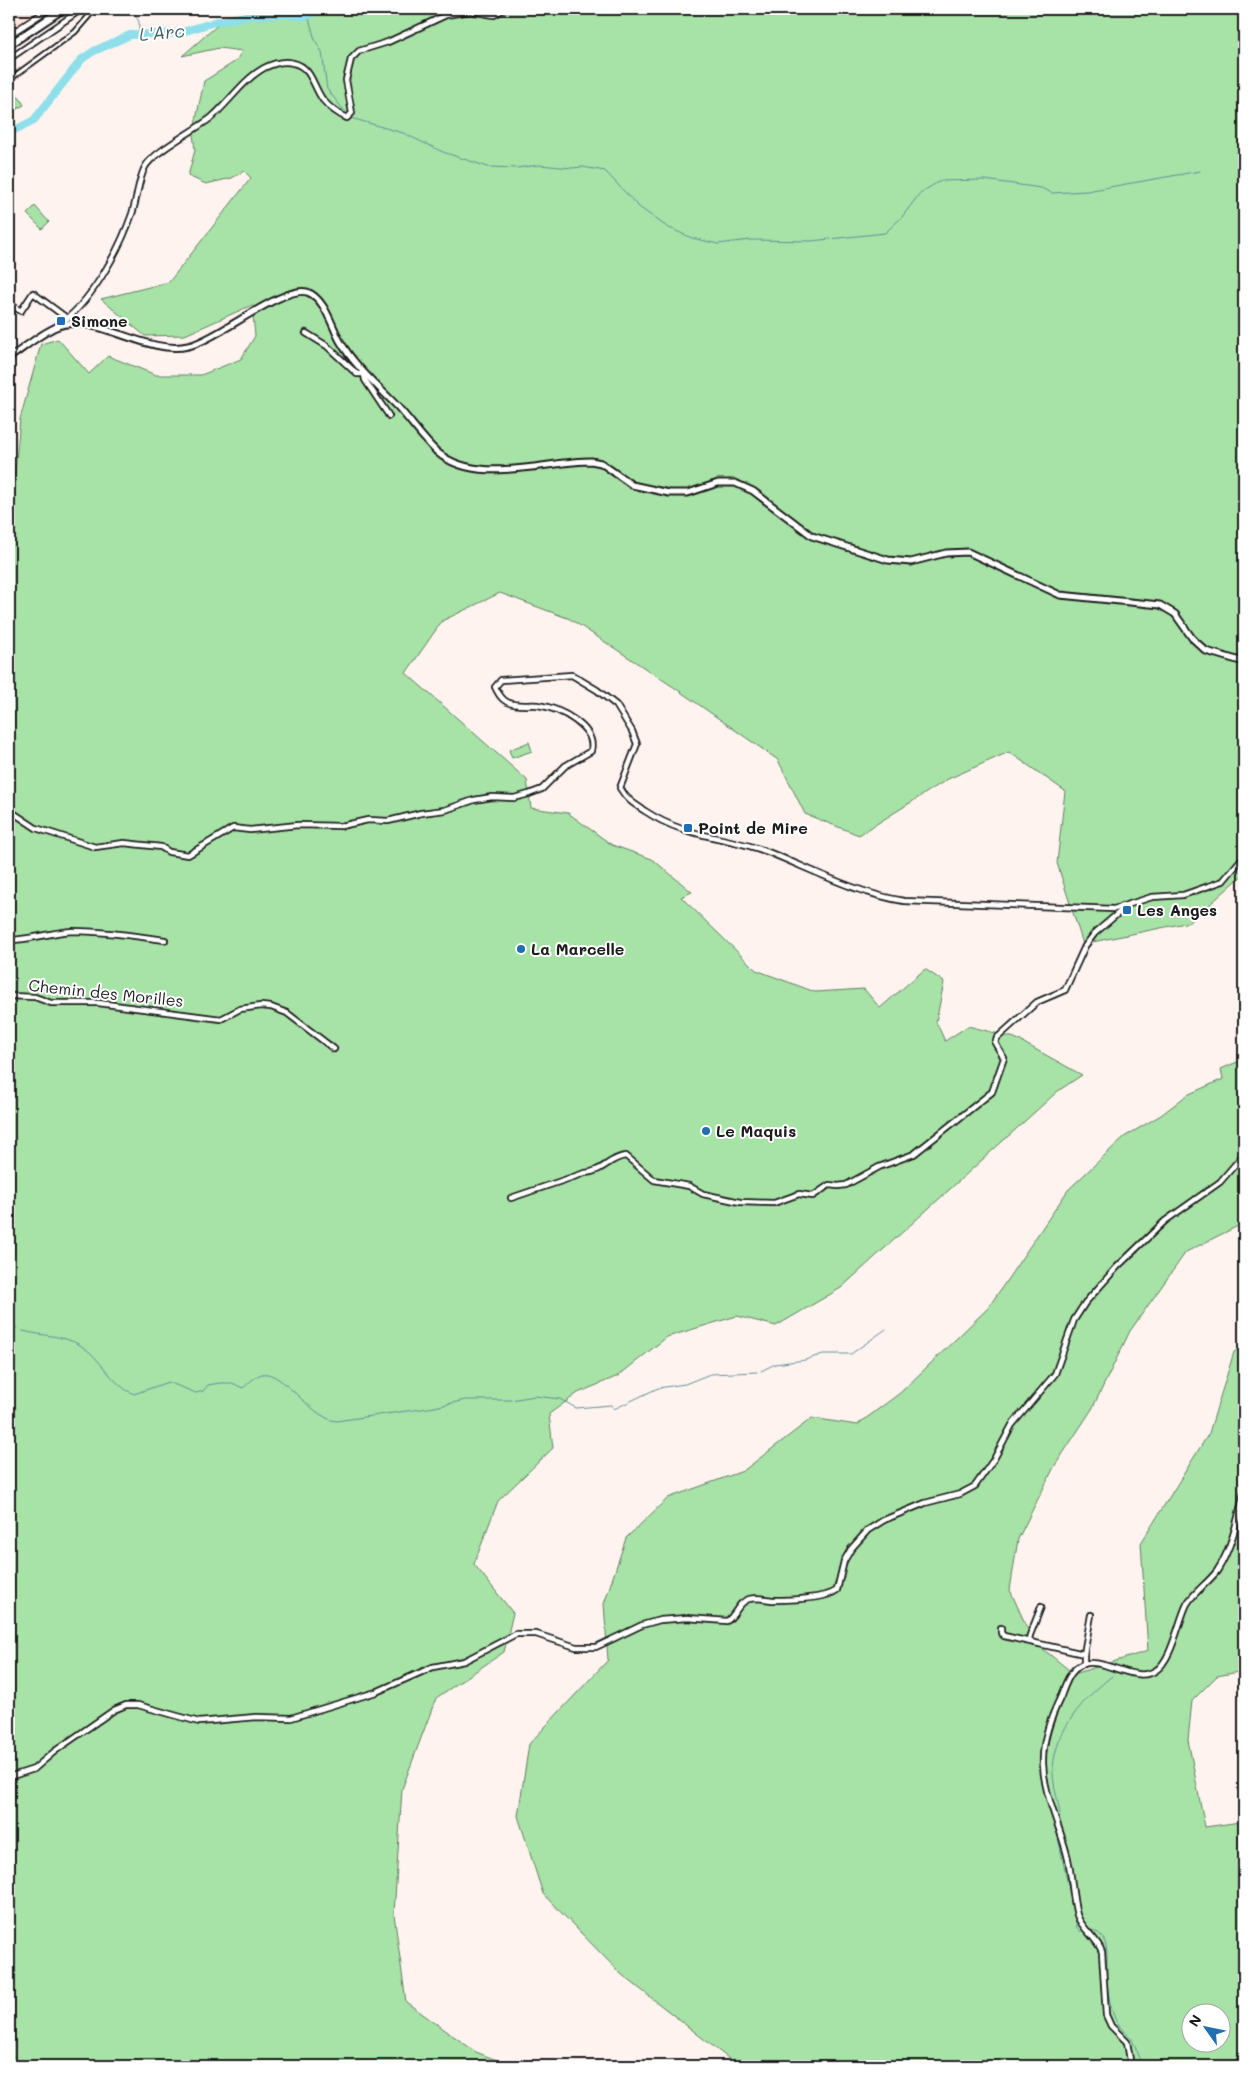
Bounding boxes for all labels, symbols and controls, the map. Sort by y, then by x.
water label: L'Arc [138,18,186,46]
place label: Simone [71,310,128,331]
marker: Simone [55,315,67,327]
place label: Point de Mire [698,817,808,838]
marker: Point de Mire [682,822,694,834]
place label: Les Anges [1137,899,1217,920]
marker: Les Anges [1121,904,1133,916]
place label: La Marcelle [531,938,624,959]
marker: La Marcelle [515,943,527,955]
street label: Chemin des Morilles [27,974,185,1011]
place label: Le Maquis [716,1120,796,1141]
marker: Le Maquis [700,1125,712,1137]
north arrow [1180,2002,1230,2052]
text: N [1184,2011,1206,2030]

